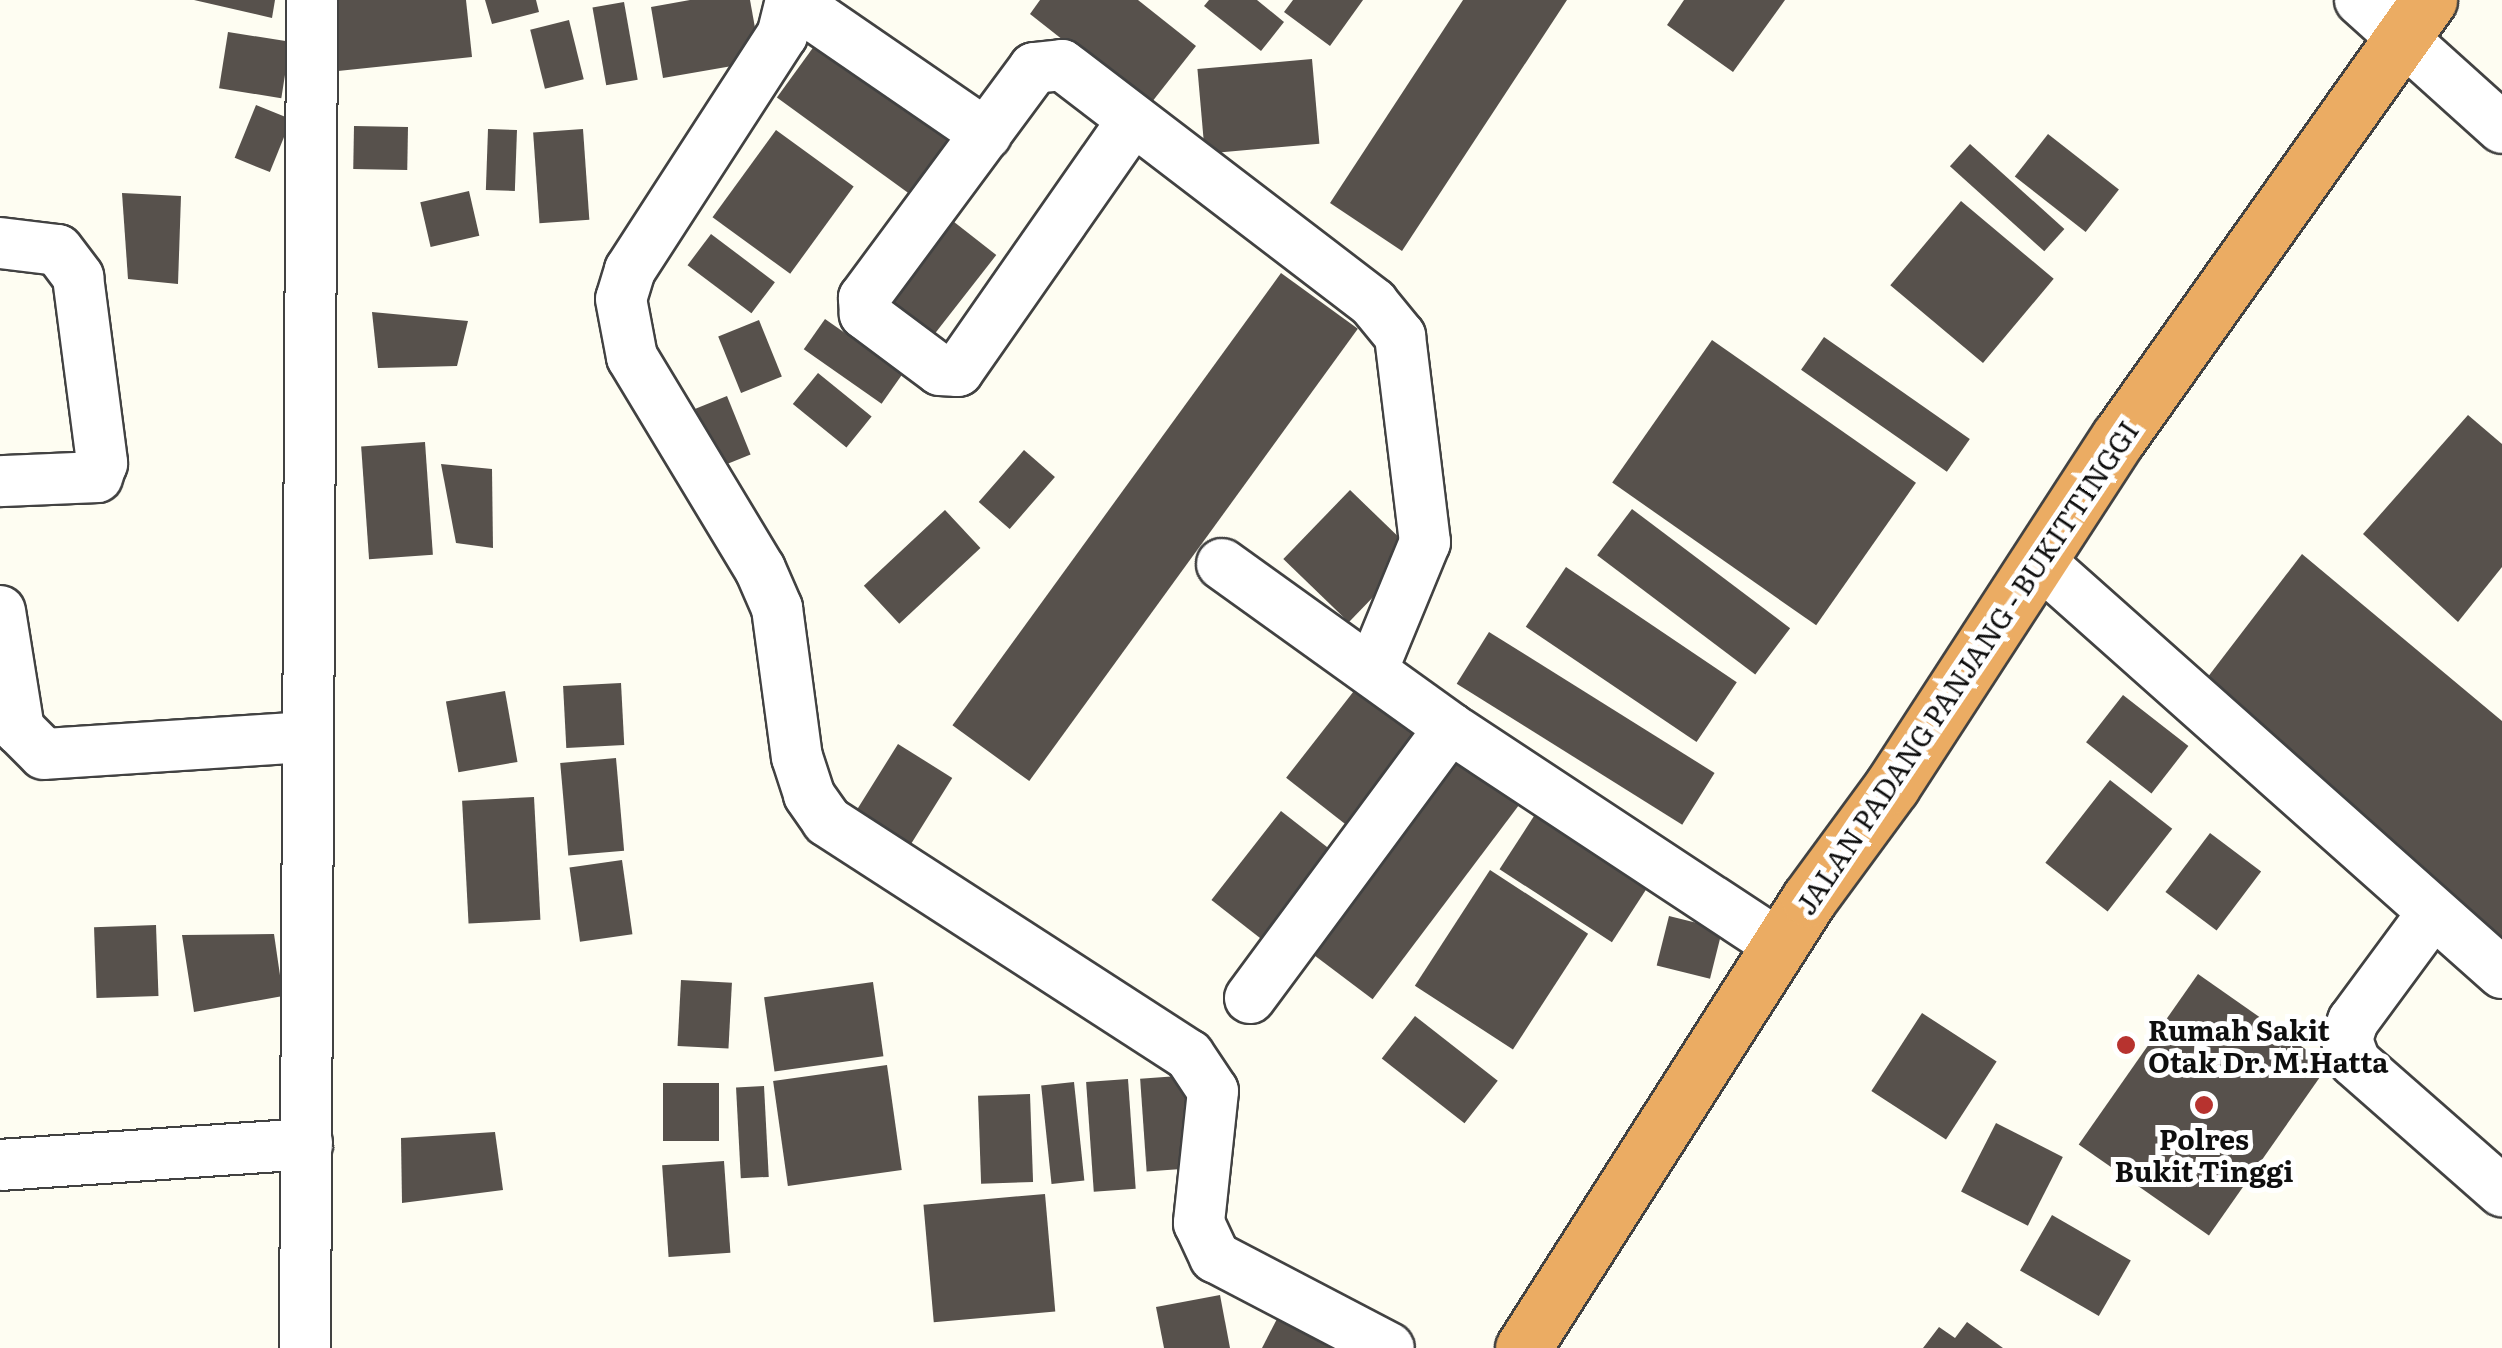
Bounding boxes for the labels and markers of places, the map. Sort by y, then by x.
place label: Rumah Sakit Otak Dr. M.Hatta [2148,1012,2389,1078]
marker: Rumah Sakit Otak Dr. M.Hatta [2113,1032,2139,1058]
marker: Polres Bukit Tinggi [2193,1094,2215,1116]
place label: Polres Bukit Tinggi [2115,1121,2293,1187]

